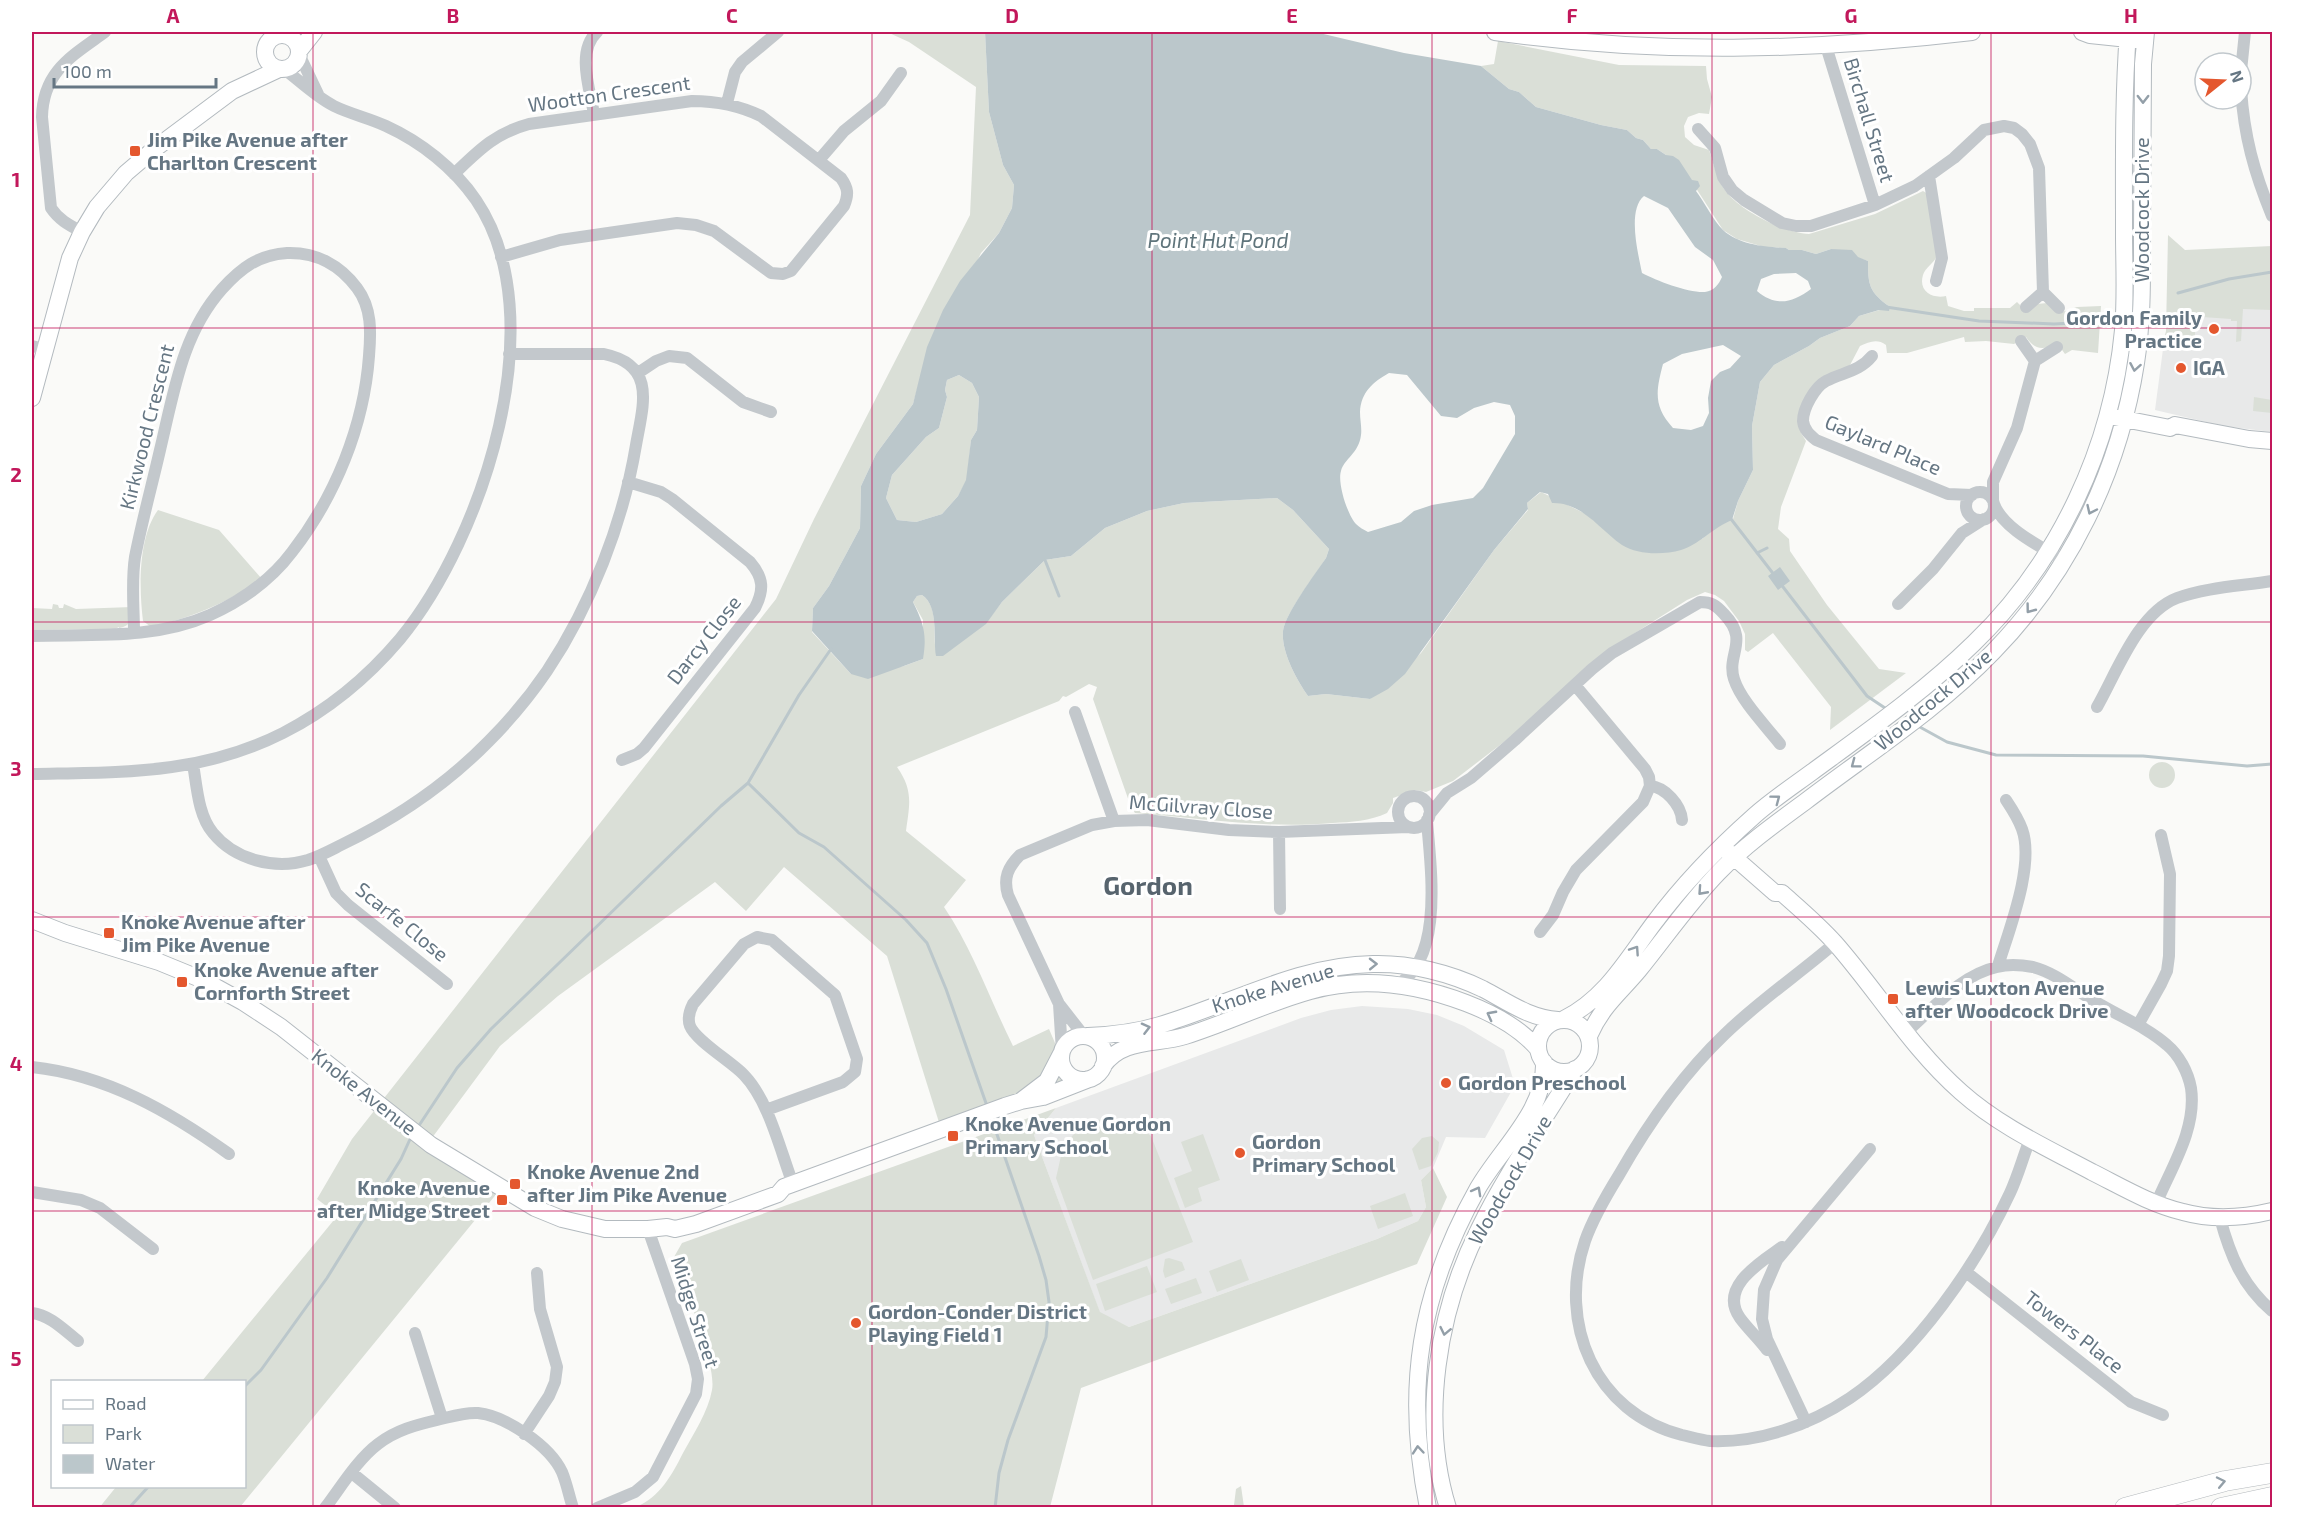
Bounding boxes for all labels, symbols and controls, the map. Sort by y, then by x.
text: A [166,3,180,27]
text: B [447,3,459,27]
text: C [726,3,738,27]
text: D [1005,3,1019,27]
text: E [1286,3,1298,27]
text: F [1566,3,1578,27]
text: G [1845,3,1857,27]
text: H [2124,3,2138,27]
scale bar [54,51,216,89]
north arrow [2193,51,2253,111]
street label: Birchall Street [1840,55,1900,185]
text: 100 m [63,60,112,82]
text: N [2227,68,2249,85]
street label: Wootton Crescent [526,70,692,116]
one-way arrow [2137,95,2149,104]
place label: Jim Pike Avenue after Charlton Crescent [147,127,348,174]
street label: Woodcock Drive [2129,137,2153,283]
marker: Jim Pike Avenue after Charlton Crescent [128,144,142,158]
text: 1 [12,167,20,191]
water label: Point Hut Pond [1148,227,1288,252]
place label: Gordon Family Practice [2066,305,2203,352]
marker: Gordon Family Practice [2207,322,2221,336]
street label: Kirkwood Crescent [114,341,178,512]
place label: IGA [2193,355,2226,379]
one-way arrow [2129,361,2142,371]
marker: IGA [2174,361,2188,375]
street label: Gaylard Place [1822,409,1945,479]
text: 2 [10,462,22,486]
one-way arrow [2087,504,2099,515]
street label: Darcy Close [661,590,745,689]
one-way arrow [2026,603,2037,614]
street label: Woodcock Drive [1869,643,1996,755]
text: 3 [10,756,22,780]
one-way arrow [1851,756,1862,767]
street label: McGilvray Close [1128,789,1274,823]
one-way arrow [1769,795,1780,806]
district label: Gordon [1103,869,1193,900]
street label: Scarfe Close [351,877,454,966]
one-way arrow [1698,884,1709,895]
place label: Knoke Avenue after Jim Pike Avenue [121,909,306,956]
marker: Knoke Avenue after Jim Pike Avenue [102,926,116,940]
one-way arrow [1628,946,1639,957]
place label: Knoke Avenue after Cornforth Street [194,957,379,1004]
street label: Knoke Avenue [1209,957,1337,1017]
one-way arrow [1369,958,1378,970]
marker: Knoke Avenue after Cornforth Street [175,975,189,989]
place label: Lewis Luxton Avenue after Woodcock Drive [1905,975,2109,1022]
marker: Lewis Luxton Avenue after Woodcock Drive [1886,992,1900,1006]
one-way arrow [1487,1011,1497,1022]
one-way arrow [1141,1023,1151,1036]
street label: Knoke Avenue [307,1043,422,1140]
text: 4 [10,1051,23,1075]
place label: Gordon Preschool [1458,1070,1627,1094]
marker: Gordon Preschool [1439,1076,1453,1090]
place label: Knoke Avenue Gordon Primary School [965,1111,1171,1159]
street label: Woodcock Drive [1462,1111,1556,1248]
marker: Knoke Avenue Gordon Primary School [946,1129,960,1143]
place label: Gordon Primary School [1252,1129,1396,1177]
marker: Gordon Primary School [1233,1146,1247,1160]
place label: Knoke Avenue 2nd after Jim Pike Avenue [527,1159,727,1206]
place label: Knoke Avenue after Midge Street [317,1175,490,1222]
marker: Knoke Avenue 2nd after Jim Pike Avenue [508,1177,522,1191]
one-way arrow [1470,1187,1481,1197]
marker: Knoke Avenue after Midge Street [495,1193,509,1207]
street label: Midge Street [667,1253,725,1371]
street label: Towers Place [2020,1285,2129,1377]
place label: Gordon-Conder District Playing Field 1 [868,1299,1087,1347]
marker: Gordon-Conder District Playing Field 1 [849,1316,863,1330]
one-way arrow [1439,1326,1452,1336]
text: 5 [10,1346,22,1370]
legend [51,1380,246,1488]
text: Road [105,1392,146,1414]
text: Park [105,1422,142,1444]
one-way arrow [1412,1445,1425,1454]
text: Water [105,1452,155,1474]
one-way arrow [2216,1476,2226,1489]

